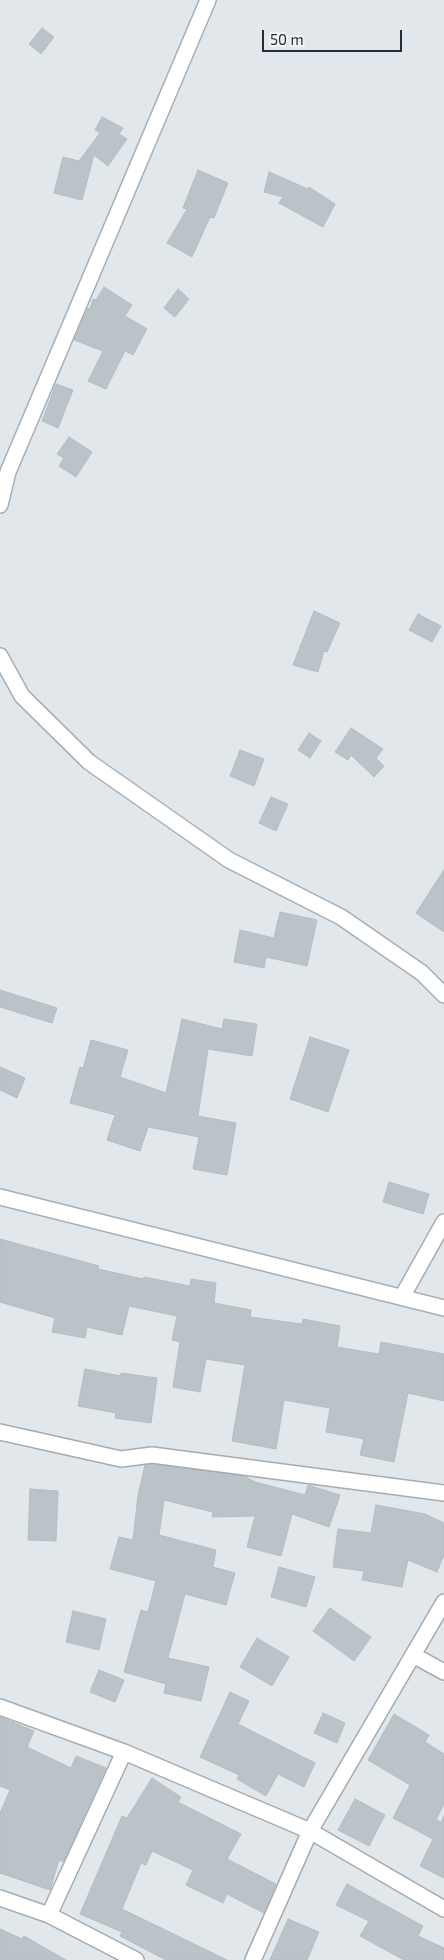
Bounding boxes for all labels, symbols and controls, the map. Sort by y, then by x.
scale bar [264,20,404,52]
text: 50 m [270,30,304,48]

